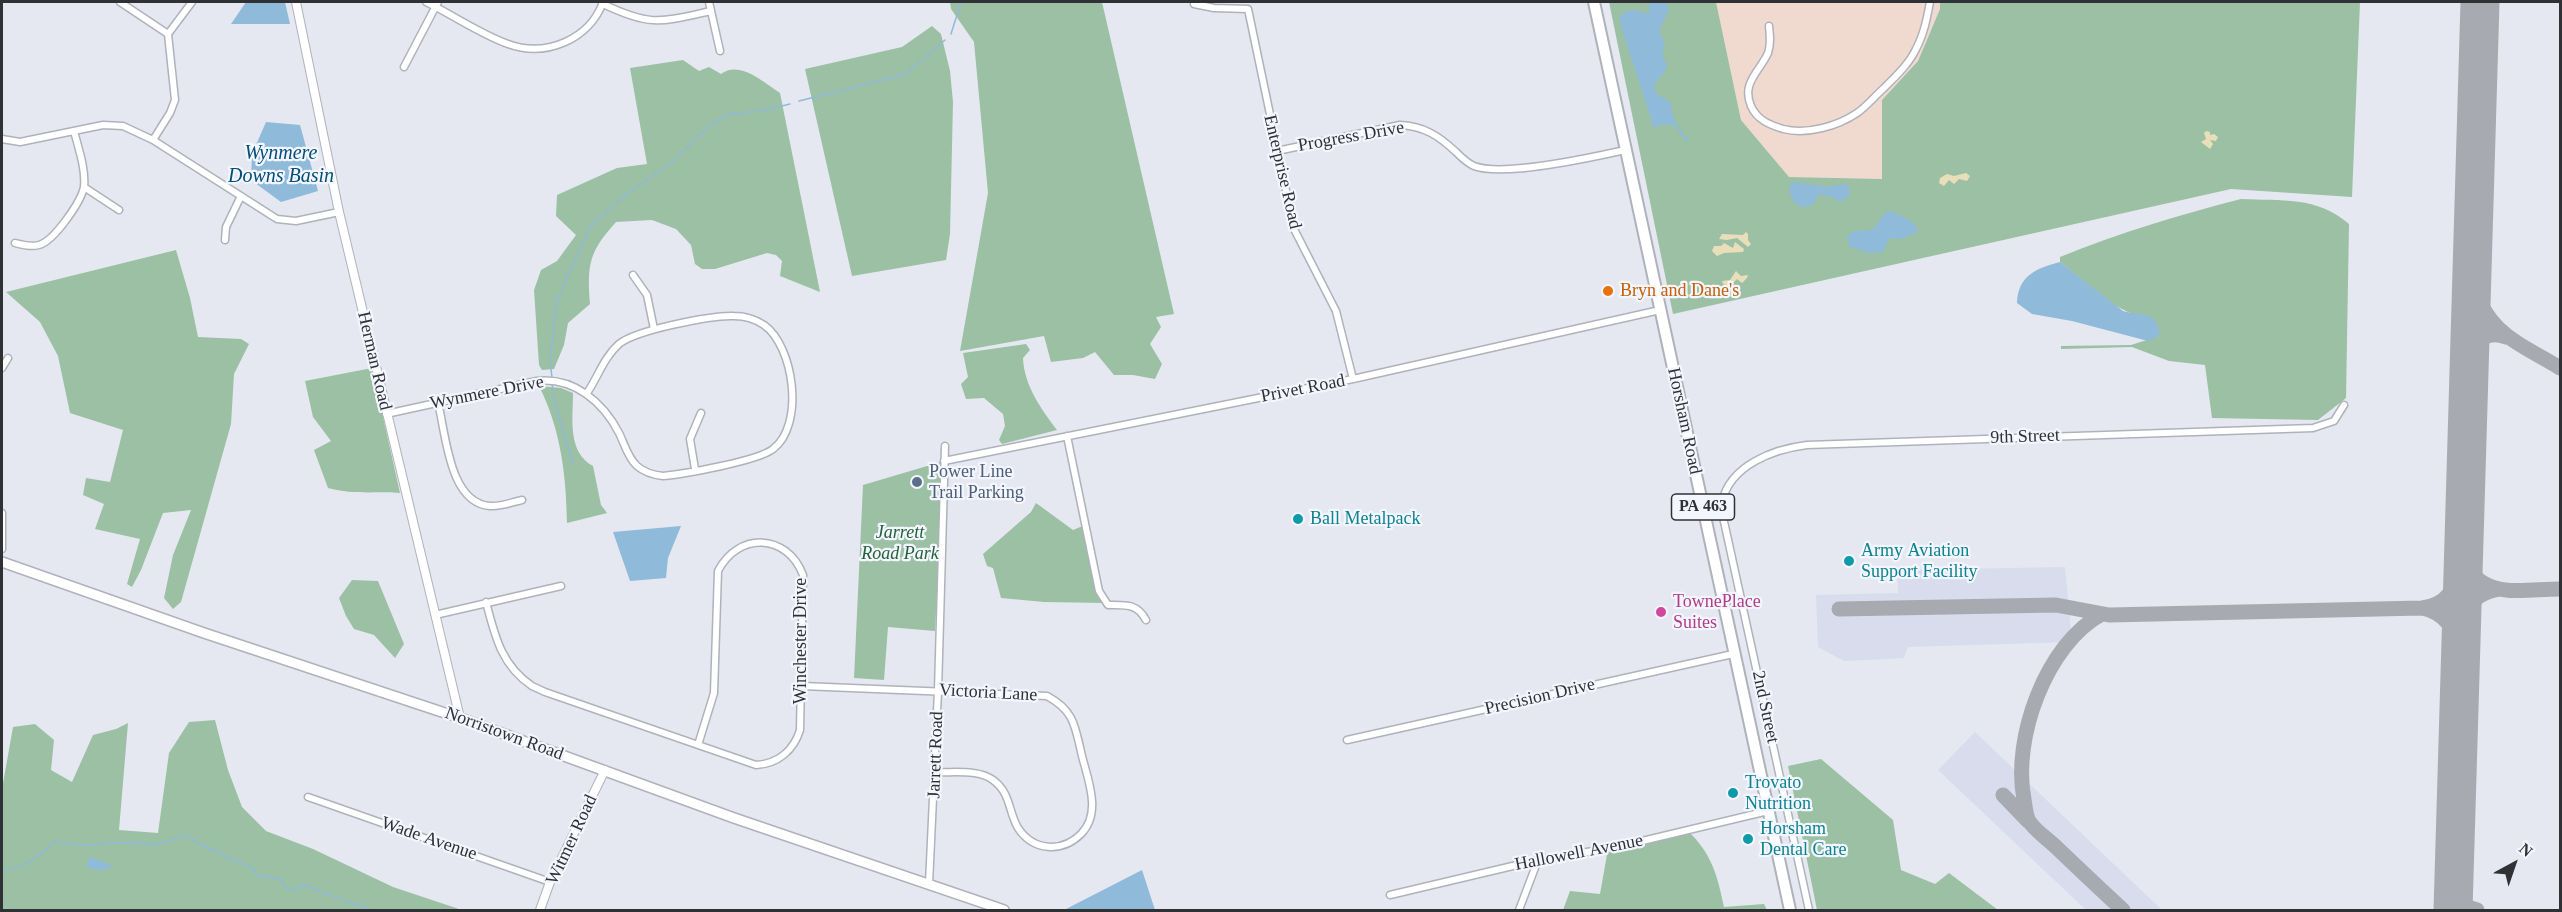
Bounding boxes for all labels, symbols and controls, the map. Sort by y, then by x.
street label: Enterprise Road [1258,113,1306,231]
street label: Progress Drive [1296,117,1406,157]
water label: Wynmere Downs Basin [228,142,334,189]
place label: Bryn and Dane's [1620,280,1739,302]
marker: Bryn and Dane's [1601,284,1615,298]
street label: Herman Road [352,310,396,412]
street label: Horsham Road [1662,366,1706,476]
street label: Privet Road [1259,370,1347,408]
street label: Wynmere Drive [428,371,546,415]
street label: 9th Street [1990,425,2060,449]
place label: Power Line Trail Parking [929,461,1024,504]
marker: Power Line Trail Parking [910,475,924,489]
road number: PA 463 [1672,494,1734,520]
place label: Ball Metalpack [1310,508,1420,530]
marker: Ball Metalpack [1291,512,1305,526]
park label: Jarrett Road Park [861,522,939,564]
place label: Army Aviation Support Facility [1861,540,1977,582]
marker: Army Aviation Support Facility [1842,554,1856,568]
street label: Winchester Drive [790,578,812,704]
place label: TownePlace Suites [1673,591,1761,634]
marker: TownePlace Suites [1654,605,1668,619]
street label: 2nd Street [1747,669,1783,745]
street label: Precision Drive [1483,674,1597,720]
street label: Victoria Lane [938,680,1038,706]
street label: Norristown Road [442,703,566,765]
street label: Jarrett Road [924,711,948,799]
place label: Trovato Nutrition [1745,772,1811,814]
marker: Trovato Nutrition [1726,786,1740,800]
street label: Witmer Road [542,792,602,888]
street label: Wade Avenue [378,813,480,865]
place label: Horsham Dental Care [1760,818,1846,860]
street label: Hallowell Avenue [1513,830,1645,876]
marker: Horsham Dental Care [1741,832,1755,846]
north arrow [2484,834,2544,894]
text: N [2516,840,2536,860]

